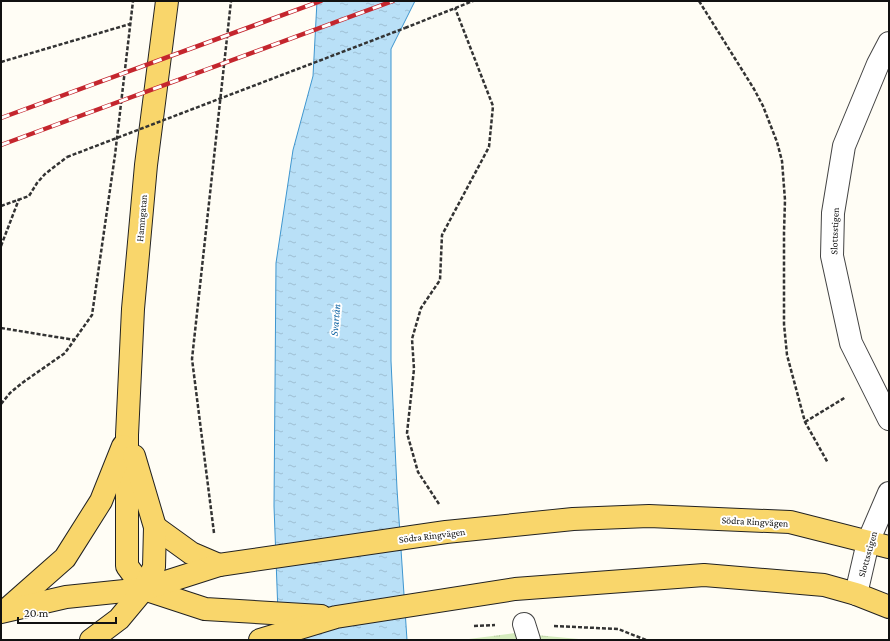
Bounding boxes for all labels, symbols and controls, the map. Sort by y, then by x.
street label: Hamngatan [134,193,149,242]
street label: Slottsstigen [828,207,841,255]
water label: Svartån [328,303,342,337]
street label: Södra Ringvägen [721,514,789,529]
street label: Södra Ringvägen [398,526,467,545]
street label: Slottsstigen [856,529,879,578]
scale bar [18,599,116,625]
text: 20 m [24,606,49,620]

